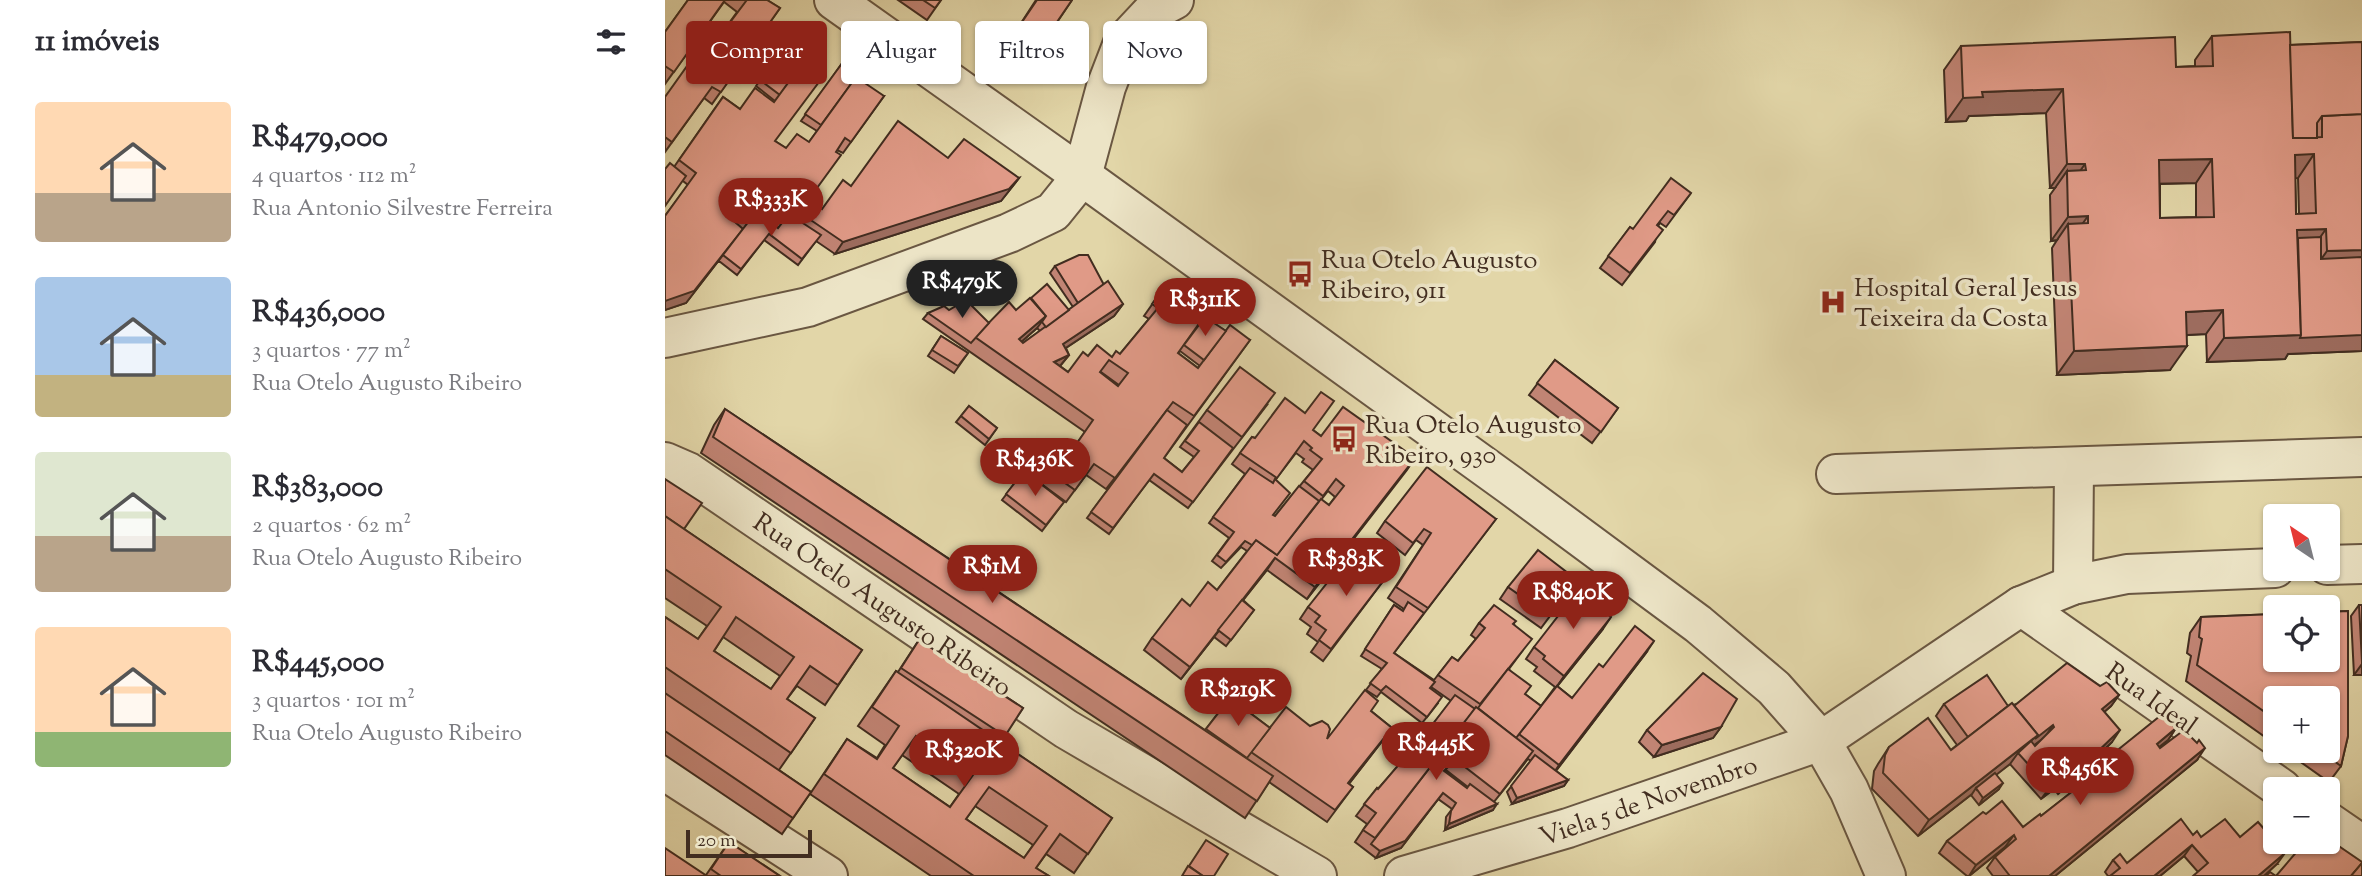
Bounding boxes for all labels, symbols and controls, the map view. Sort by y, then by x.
text: 11 imóveis [35,21,159,64]
chip: Comprar [686,21,827,84]
chip: Alugar [841,21,961,84]
chip: Filtros [975,21,1089,84]
chip: Novo [1103,21,1207,84]
icon: filters [592,23,630,61]
text: R$479,000 [252,117,388,160]
icon: home [91,130,175,214]
text: 4 quartos · 112 m² [252,160,416,193]
pin: R$333K [714,178,828,238]
text: R$333K [734,184,808,217]
text: Rua Antonio Silvestre Ferreira [252,193,553,226]
place label: Rua Otelo Augusto Ribeiro, 911 [1321,243,1537,310]
bus stop icon: Rua Otelo Augusto Ribeiro, 911 [1285,259,1315,289]
pin: R$479K [905,260,1019,320]
text: R$479K [922,266,1002,299]
place label: Hospital Geral Jesus Teixeira da Costa [1854,271,2077,338]
pin: R$311K [1148,278,1262,338]
text: R$311K [1170,284,1240,317]
hospital icon: Hospital Geral Jesus Teixeira da Costa [1818,287,1848,317]
text: R$436,000 [252,292,385,335]
icon: home [91,305,175,389]
text: 3 quartos · 77 m² [252,335,411,368]
text: Rua Otelo Augusto Ribeiro [252,368,522,401]
place label: Rua Otelo Augusto Ribeiro, 930 [1365,408,1581,475]
bus stop icon: Rua Otelo Augusto Ribeiro, 930 [1329,424,1359,454]
pin: R$436K [978,438,1092,498]
text: R$436K [996,444,1074,477]
text: R$383,000 [252,467,383,510]
icon: home [91,480,175,564]
north arrow [2263,504,2340,581]
map controls [2263,504,2340,854]
street label: Rua Otelo Augusto Ribeiro [745,505,1019,707]
text: 2 quartos · 62 m² [252,510,411,543]
pin: R$383K [1289,538,1403,598]
text: Rua Otelo Augusto Ribeiro [252,543,522,576]
text: R$383K [1308,544,1384,577]
pin: R$1M [951,546,1033,605]
text: R$1M [963,551,1021,584]
pin: R$840K [1516,572,1630,631]
text: R$840K [1533,577,1613,610]
button: locate [2263,595,2340,672]
text: R$445,000 [252,642,384,685]
icon: home [91,655,175,739]
street label: Rua Ideal [2097,655,2204,745]
pin: R$219K [1181,668,1295,728]
text: R$219K [1201,674,1275,707]
text: 3 quartos · 101 m² [252,685,415,718]
button: + [2263,686,2340,763]
text: Rua Otelo Augusto Ribeiro [252,718,522,751]
pin: R$445K [1379,722,1493,782]
text: R$445K [1398,728,1474,761]
pin: R$320K [907,730,1021,789]
text: R$320K [925,735,1003,768]
street label: Viela 5 de Novembro [1535,748,1763,857]
pin: R$456K [2023,748,2137,807]
text: R$456K [2042,753,2118,786]
button: − [2263,777,2340,854]
scale bar [686,827,812,859]
text: 20 m [697,828,736,855]

